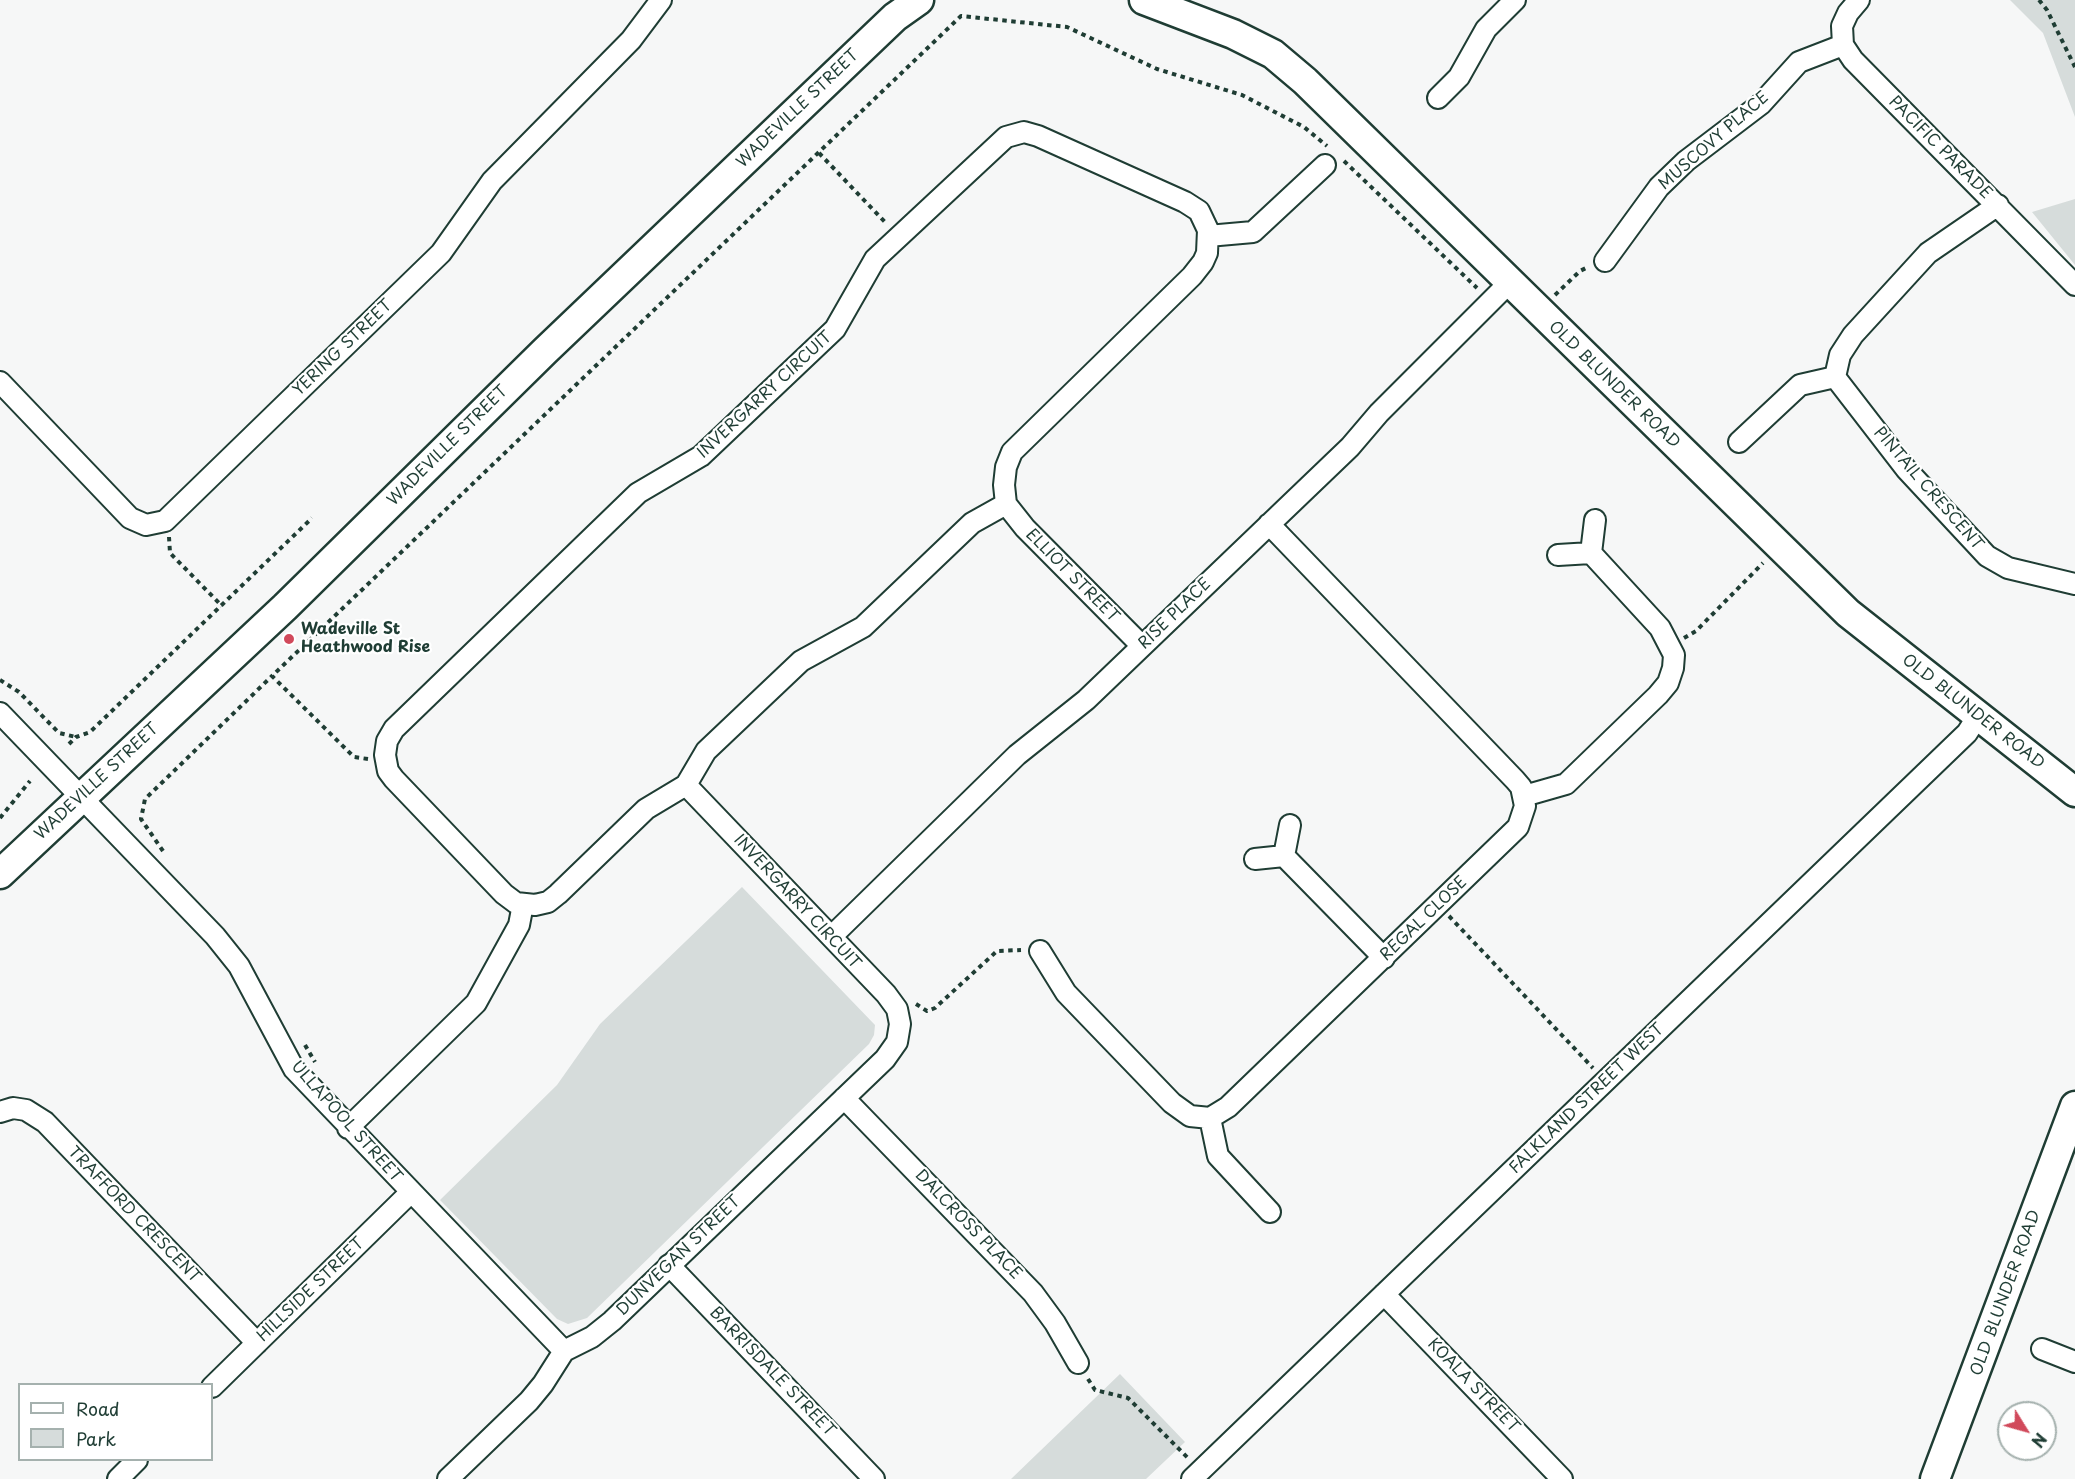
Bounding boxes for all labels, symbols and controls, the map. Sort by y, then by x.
street label: WADEVILLE STREET [733,46,863,172]
street label: MUSCOVY PLACE [1655,88,1773,194]
street label: PACIFIC PARADE [1885,93,1995,203]
street label: YERING STREET [290,296,396,400]
street label: OLD BLUNDER ROAD [1544,317,1684,453]
street label: INVERGARRY CIRCUIT [694,328,836,462]
street label: WADEVILLE STREET [384,382,512,510]
street label: PINTAIL CRESCENT [1869,423,1987,555]
street label: ELLIOT STREET [1021,525,1123,627]
street label: RISE PLACE [1135,575,1215,653]
place label: Wadeville St Heathwood Rise [301,620,430,658]
marker: Wadeville St Heathwood Rise [282,632,296,646]
street label: OLD BLUNDER ROAD [1898,651,2048,773]
street label: WADEVILLE STREET [31,720,163,844]
street label: INVERGARRY CIRCUIT [730,831,864,973]
street label: REGAL CLOSE [1377,873,1471,965]
street label: FALKLAND STREET WEST [1506,1020,1668,1178]
street label: ULLAPOOL STREET [287,1057,405,1187]
street label: TRAFFORD CRESCENT [64,1143,204,1287]
street label: DALCROSS PLACE [911,1166,1025,1284]
street label: DUNVEGAN STREET [613,1192,745,1320]
street label: OLD BLUNDER ROAD [1967,1208,2045,1378]
street label: HILLSIDE STREET [254,1234,368,1346]
street label: BARRISDALE STREET [705,1303,839,1441]
street label: KOALA STREET [1423,1335,1523,1437]
legend [18,1383,213,1461]
text: Road [76,1395,120,1422]
north arrow [1997,1401,2057,1461]
text: Park [76,1425,116,1452]
text: N [2026,1428,2053,1453]

